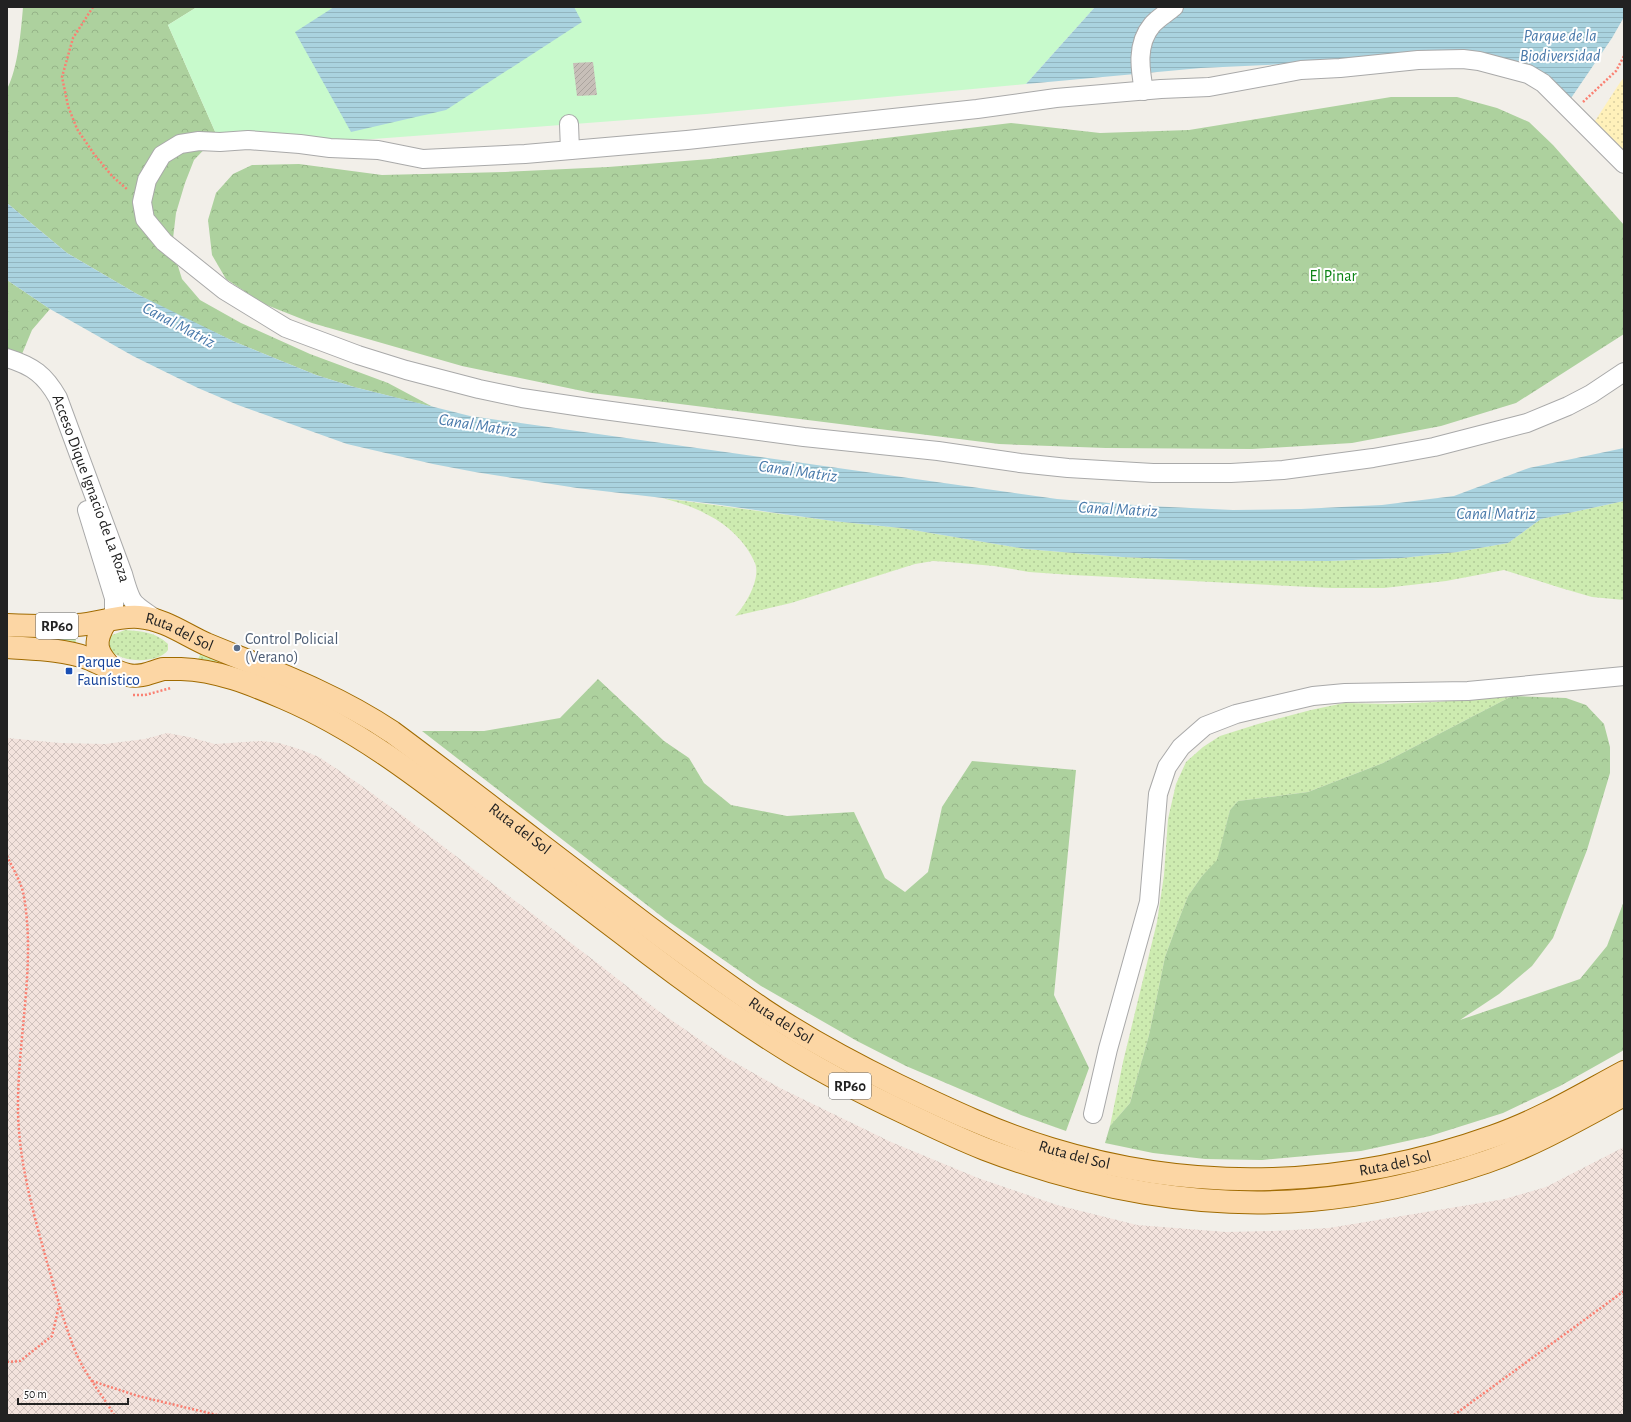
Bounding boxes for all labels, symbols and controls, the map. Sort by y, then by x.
water label: Parque de la Biodiversidad [1520,27,1601,64]
park label: El Pinar [1309,268,1357,284]
water label: Canal Matriz [140,299,218,351]
street label: Acceso Dique Ignacio de La Roza [49,392,133,584]
water label: Canal Matriz [437,410,519,440]
water label: Canal Matriz [757,457,839,485]
water label: Canal Matriz [1078,498,1158,520]
water label: Canal Matriz [1456,505,1536,522]
street label: Ruta del Sol [144,610,216,654]
road number: RP60 [36,613,78,639]
place label: Control Policial (Verano) [245,631,338,665]
marker: Control Policial (Verano) [232,643,242,653]
place label: Parque Faunístico [77,654,140,688]
marker: Parque Faunístico [64,666,74,676]
street label: Ruta del Sol [486,800,554,857]
street label: Ruta del Sol [746,994,816,1047]
road number: RP60 [829,1073,871,1099]
street label: Ruta del Sol [1037,1138,1112,1172]
street label: Ruta del Sol [1358,1148,1433,1179]
scale bar [18,1380,128,1406]
text: 50 m [24,1388,47,1400]

